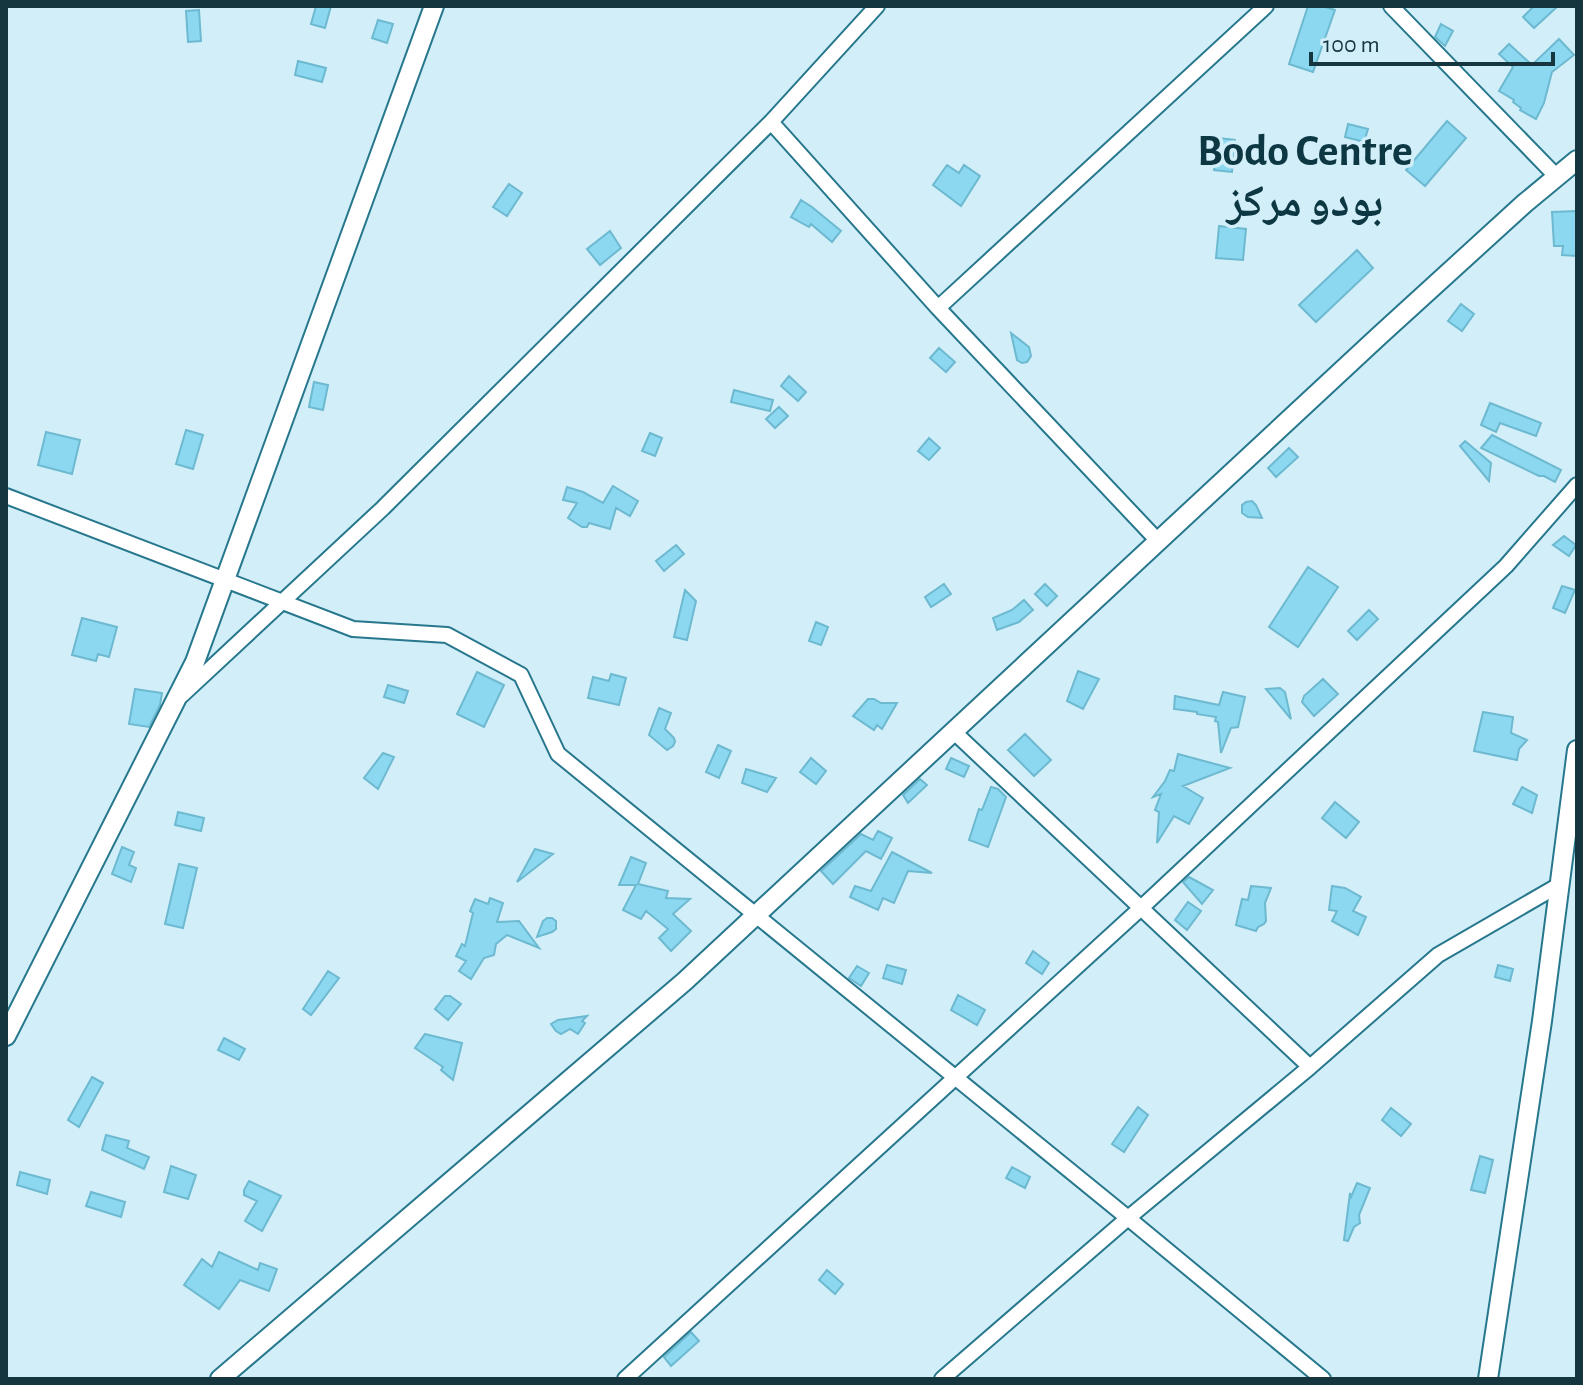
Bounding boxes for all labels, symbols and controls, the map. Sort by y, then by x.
scale bar [1311,16,1553,66]
text: 100 m [1323,33,1380,57]
district label: Bodo Centre بودو مركز [1197,130,1413,227]

